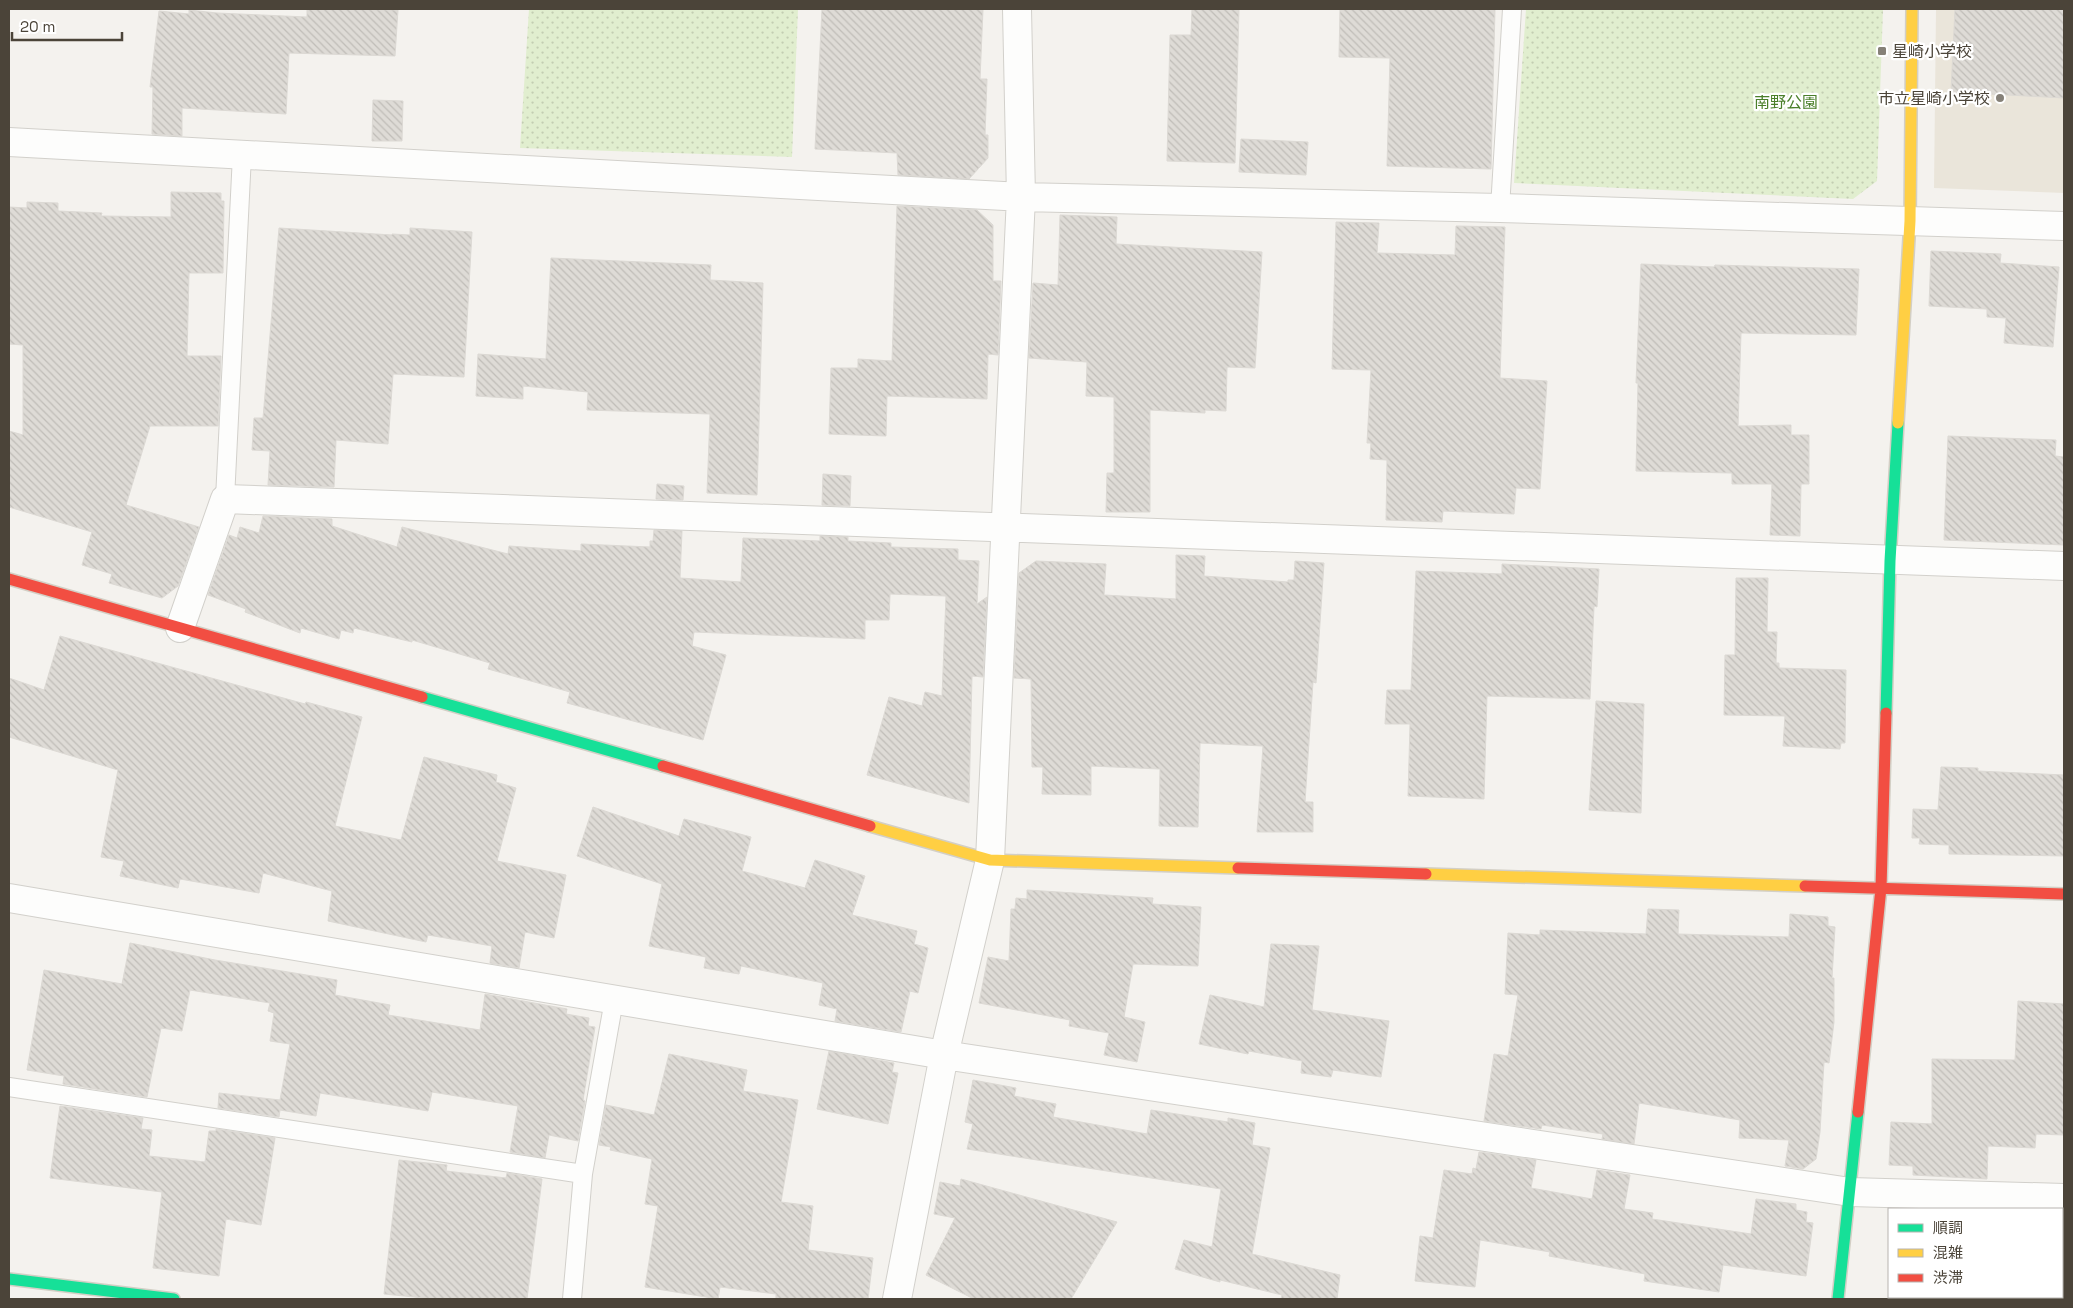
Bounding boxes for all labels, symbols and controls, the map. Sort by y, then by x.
scale bar [12,10,122,42]
text: 20 m [20,17,55,36]
place label: 星崎小学校 [1892,41,1972,62]
marker: 星崎小学校 [1876,45,1888,57]
place label: 市立星崎小学校 [1878,88,1990,109]
park label: 南野公園 [1754,92,1818,113]
marker: 市立星崎小学校 [1994,92,2006,104]
legend [1888,1208,2063,1298]
text: 順調 [1933,1218,1963,1237]
text: 混雑 [1933,1243,1963,1262]
text: 渋滞 [1933,1268,1963,1287]

